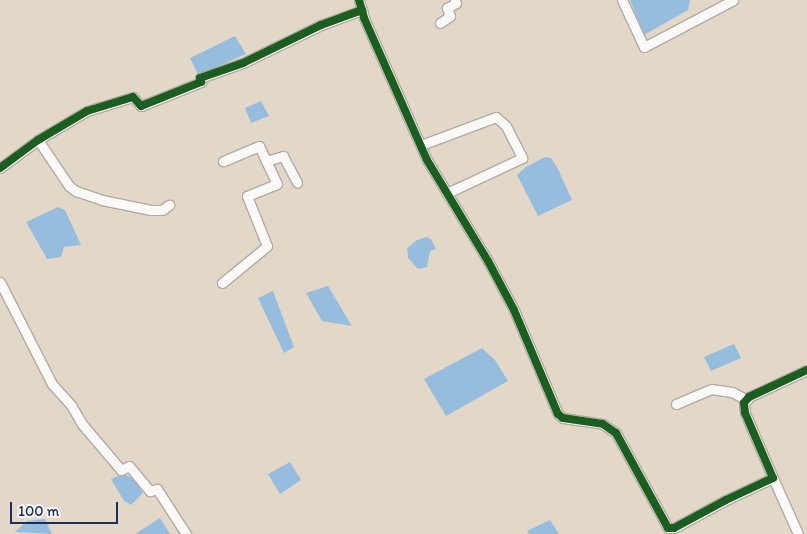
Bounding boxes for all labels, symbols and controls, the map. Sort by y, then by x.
scale bar [12,492,120,524]
text: 100 m [18,502,59,520]

